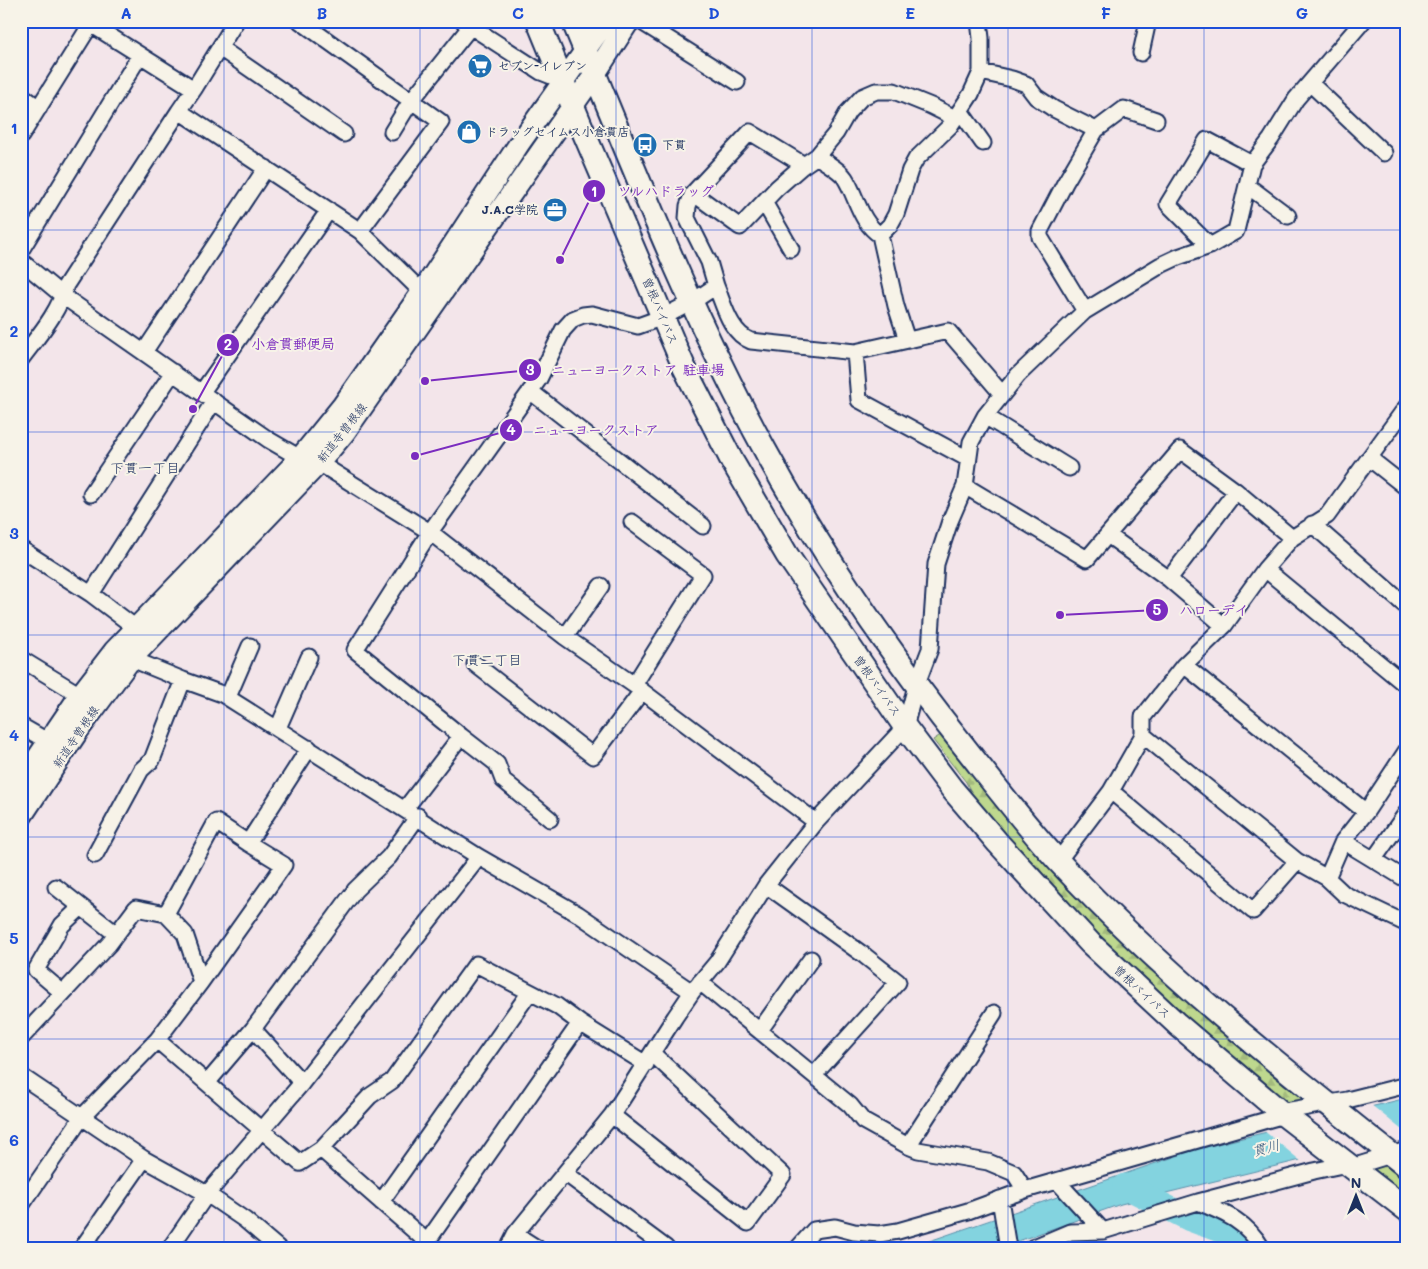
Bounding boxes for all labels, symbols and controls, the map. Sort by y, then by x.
text: A [120,2,132,23]
text: B [317,2,327,23]
text: C [512,2,524,23]
text: D [708,2,720,23]
text: E [905,2,915,23]
text: F [1101,2,1111,23]
text: G [1296,2,1308,23]
supermarket icon: セブン-イレブン [467,53,493,79]
place label: セブン-イレブン [498,57,587,73]
text: 1 [10,117,18,138]
shop icon: ドラッグセイムス小倉貫店 [456,119,482,145]
place label: ドラッグセイムス小倉貫店 [486,123,630,139]
bus stop icon: 下貫 [632,132,658,158]
place label: 下貫 [662,136,686,152]
callout: ツルハドラッグ [582,177,725,206]
text: 1 [591,181,597,201]
text: ツルハドラッグ [617,181,715,200]
office icon: J.A.C学院 [542,197,568,223]
place label: J.A.C学院 [481,201,538,217]
street label: 曽根バイパス [640,274,682,347]
text: 2 [10,320,19,341]
callout: 小倉貫郵便局 [216,330,345,359]
text: 2 [224,334,232,354]
text: 小倉貫郵便局 [251,334,335,353]
callout: ニューヨークストア 駐車場 [517,355,734,384]
text: 3 [525,359,535,379]
text: ニューヨークストア 駐車場 [551,360,725,379]
street label: 新道寺曽根線 [313,399,370,466]
callout: ニューヨークストア [499,415,669,444]
text: 4 [506,419,516,439]
text: ニューヨークストア [533,420,659,439]
district label: 下貫一丁目 [110,458,180,477]
text: 3 [9,522,19,543]
callout: ハローデイ [1144,596,1259,625]
text: 5 [1153,599,1162,619]
text: ハローデイ [1179,600,1249,619]
district label: 下貫二丁目 [452,650,522,669]
street label: 曽根バイパス [851,651,905,719]
street label: 新道寺曽根線 [48,702,102,771]
text: 4 [9,724,19,745]
text: 5 [9,927,19,948]
street label: 曽根バイパス [1111,961,1174,1022]
text: 6 [9,1129,19,1150]
water label: 貫川 [1250,1135,1282,1160]
north arrow [1330,1172,1380,1222]
text: N [1351,1173,1361,1192]

